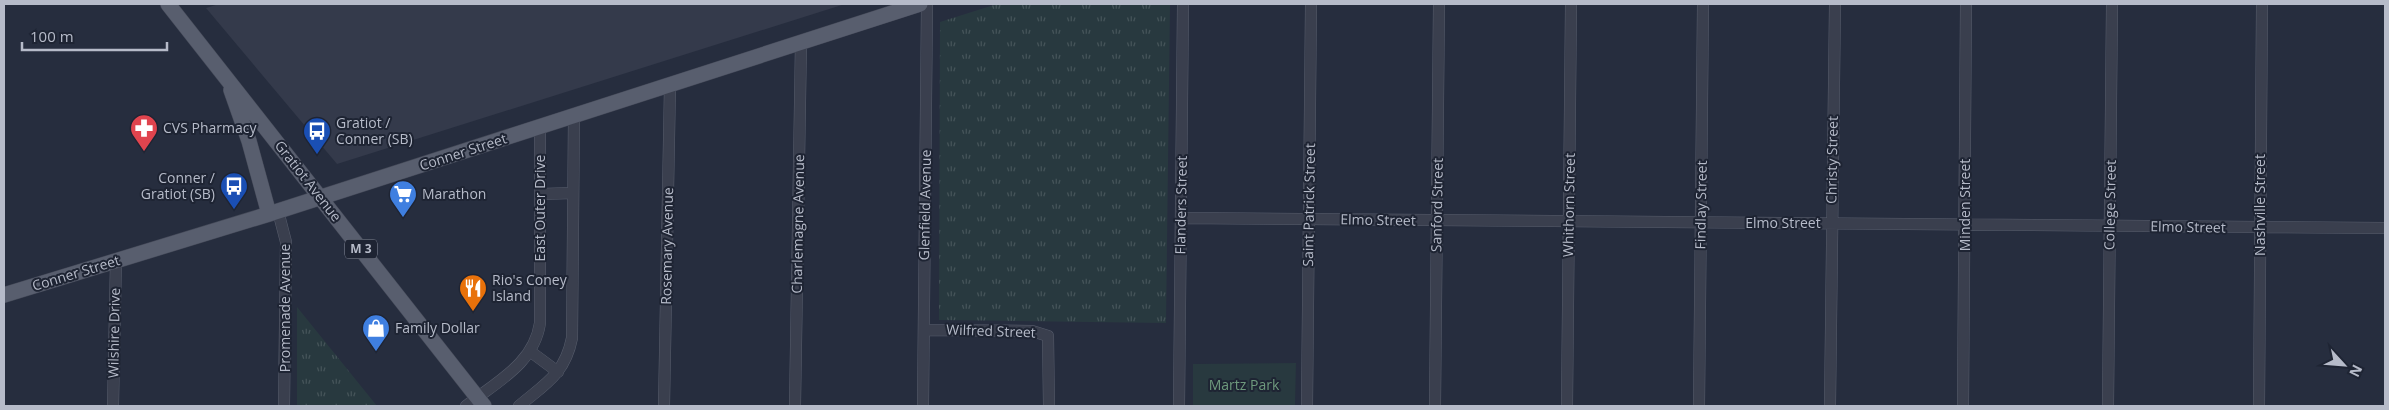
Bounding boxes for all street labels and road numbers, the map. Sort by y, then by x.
street label: Christy Street [1821,116,1842,204]
street label: Conner Street [417,128,509,175]
street label: Gratiot Avenue [271,136,346,225]
street label: Saint Patrick Street [1298,143,1319,267]
street label: Glenfield Avenue [914,149,935,261]
street label: Whithorn Street [1558,153,1579,257]
street label: East Outer Drive [530,154,549,261]
street label: Charlemagne Avenue [787,154,808,294]
street label: Nashville Street [2250,154,2269,256]
street label: Flanders Street [1170,155,1191,254]
street label: Sanford Street [1426,158,1447,252]
street label: Minden Street [1955,159,1974,251]
street label: Findlay Street [1690,160,1711,250]
street label: College Street [2099,160,2120,250]
street label: Rosemary Avenue [656,187,677,305]
street label: Elmo Street [1340,209,1416,230]
street label: Elmo Street [1745,213,1821,232]
street label: Elmo Street [2150,216,2226,237]
road number: M 3 [345,240,377,258]
street label: Promenade Avenue [275,244,294,372]
street label: Conner Street [30,250,122,295]
street label: Wilshire Drive [103,288,124,378]
street label: Wilfred Street [946,319,1036,342]

